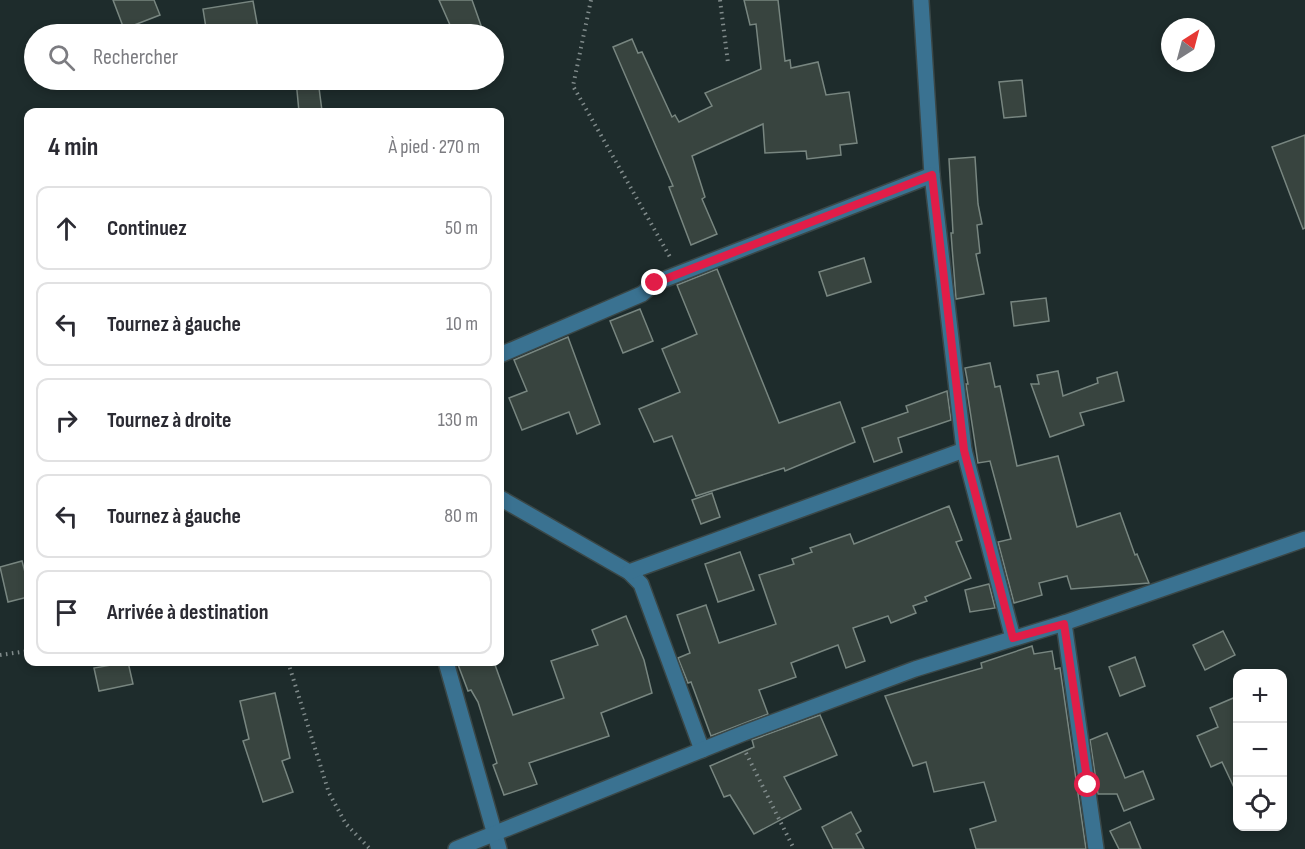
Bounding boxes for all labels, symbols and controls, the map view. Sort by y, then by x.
north arrow [1161,18,1215,72]
search box [24,24,504,90]
icon: search [45,41,78,74]
text: Rechercher [93,44,178,71]
text: 4 min [48,132,98,163]
text: À pied · 270 m [388,135,480,159]
icon: ahead [50,212,83,245]
text: Continuez [107,215,187,242]
text: 50 m [445,216,478,240]
route end [641,269,667,295]
icon: left [50,308,83,341]
text: Tournez à gauche [107,311,241,338]
text: 10 m [446,312,478,336]
icon: right [50,404,83,437]
text: Tournez à droite [107,407,232,434]
text: 130 m [438,408,478,432]
icon: left [50,500,83,533]
text: Tournez à gauche [107,503,241,530]
text: 80 m [444,504,478,528]
icon: arrive [50,596,83,629]
text: Arrivée à destination [107,599,269,626]
map controls [1233,669,1287,831]
button: + [1233,669,1287,723]
button: − [1233,723,1287,777]
route start [1074,771,1100,797]
button: locate [1233,777,1287,831]

